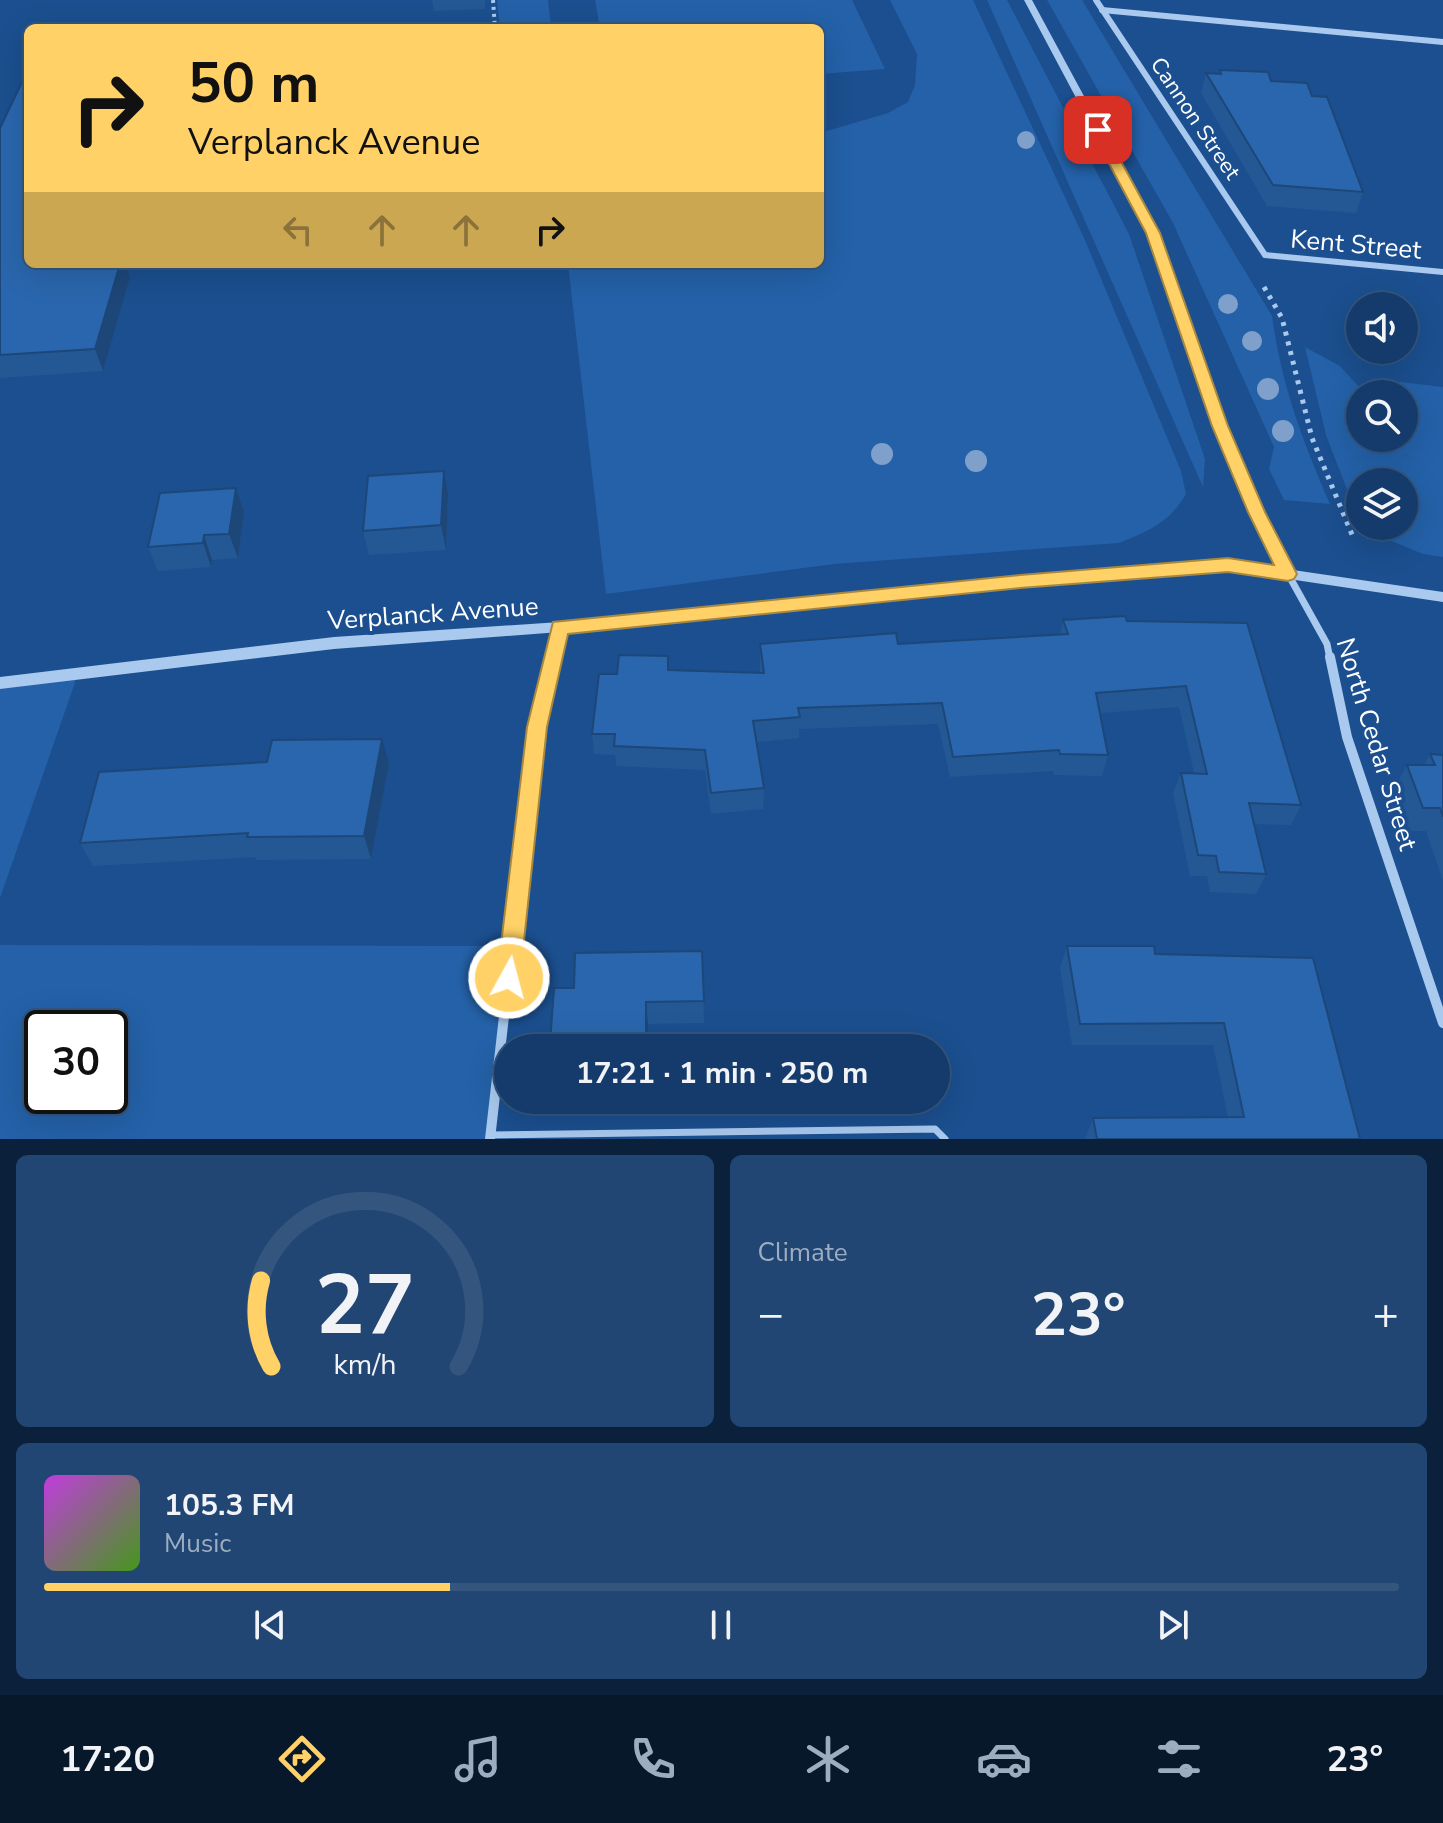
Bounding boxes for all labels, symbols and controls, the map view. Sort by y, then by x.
text: 50 m [188,45,319,122]
street label: Cannon Street [1143,52,1247,186]
icon: right [56,56,160,160]
pin [1064,96,1132,164]
icon: arrive [1076,108,1120,152]
text: Verplanck Avenue [188,118,480,167]
icon: left [276,208,320,252]
icon: ahead [360,208,404,252]
icon: ahead [444,208,488,252]
icon: right [528,208,572,252]
street label: Kent Street [1289,221,1424,268]
map controls [1346,292,1418,540]
button: sound [1346,292,1418,364]
button: search [1346,380,1418,452]
button: layers [1346,468,1418,540]
street label: Verplanck Avenue [326,589,540,638]
street label: North Cedar Street [1328,634,1426,856]
position arrow [467,936,551,1020]
speed limit sign: 30 [24,1010,128,1114]
text: 17:21 · 1 min · 250 m [576,1053,868,1094]
text: Climate [758,1235,848,1270]
text: 27 [315,1249,415,1362]
text: 23° [1031,1274,1126,1356]
text: − [758,1285,784,1345]
text: + [1373,1285,1399,1345]
text: km/h [333,1345,396,1384]
text: 105.3 FM [164,1485,294,1526]
text: Music [164,1526,231,1561]
icon: previous [248,1603,292,1647]
icon: pause [699,1603,743,1647]
icon: next [1151,1603,1195,1647]
icon: directions [274,1731,330,1787]
icon: music [450,1731,506,1787]
icon: phone [625,1731,681,1787]
icon: climate [800,1731,856,1787]
icon: car [976,1731,1032,1787]
icon: filters [1151,1731,1207,1787]
text: 17:20 [60,1735,155,1784]
text: 23° [1326,1735,1383,1784]

